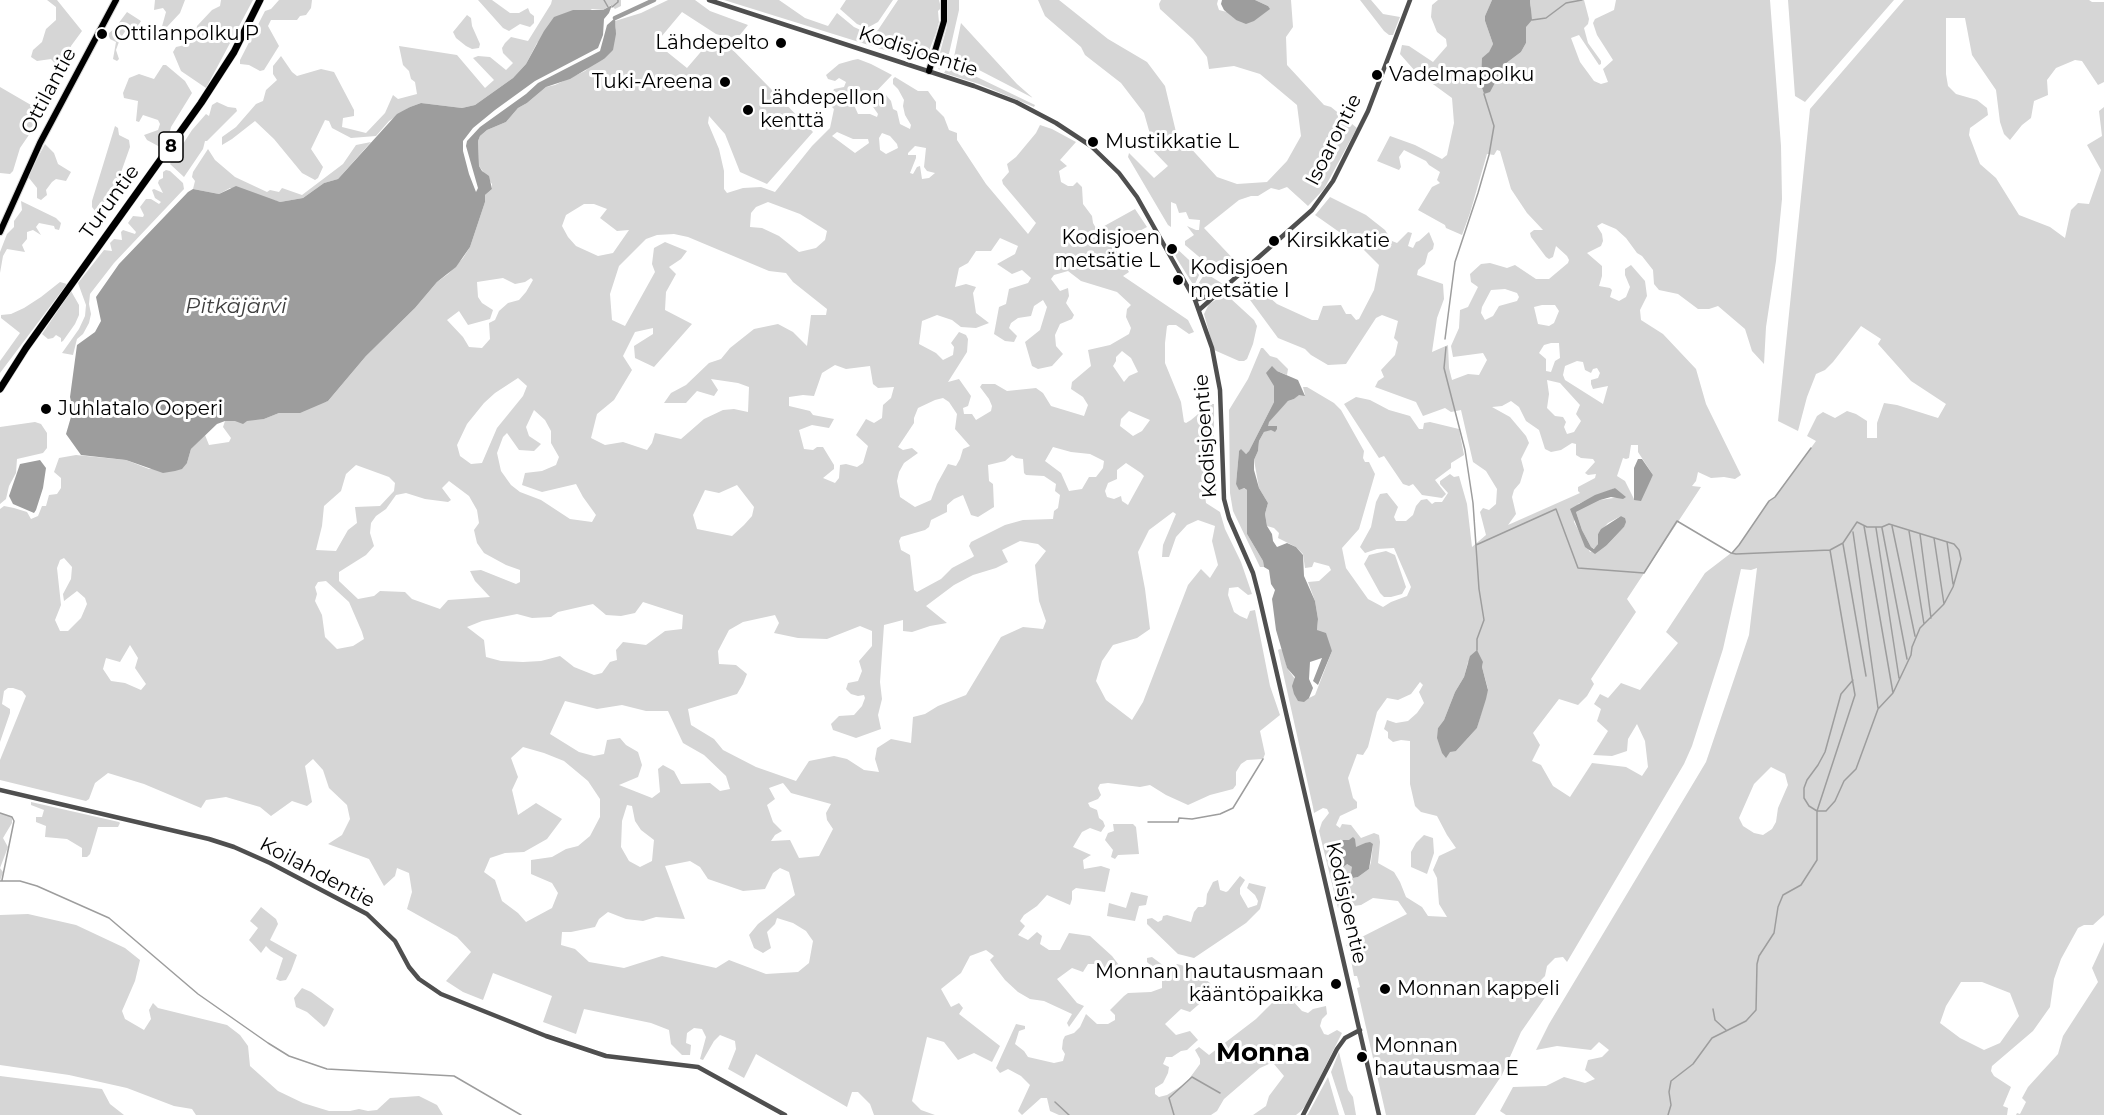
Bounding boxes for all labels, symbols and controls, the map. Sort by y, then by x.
street label: Kodisjoentie [855,21,981,83]
place label: Ottilanpolku P [114,22,259,46]
marker: Ottilanpolku P [95,27,109,41]
place label: Lähdepelto [655,31,769,55]
marker: Lähdepelto [774,36,788,50]
street label: Ottilantie [16,44,82,138]
place label: Vadelmapolku [1389,63,1534,87]
marker: Vadelmapolku [1370,68,1384,82]
place label: Tuki-Areena [592,70,713,94]
marker: Tuki-Areena [718,75,732,89]
place label: Lähdepellon kenttä [760,86,885,133]
street label: Isoarontie [1301,90,1367,190]
marker: Lähdepellon kenttä [741,103,755,117]
place label: Mustikkatie L [1105,130,1239,154]
road number: 8 [159,132,183,162]
marker: Mustikkatie L [1086,135,1100,149]
street label: Turuntie [75,160,145,244]
place label: Kodisjoen metsätie L [1054,226,1160,273]
place label: Kirsikkatie [1286,229,1390,253]
marker: Kirsikkatie [1267,234,1281,248]
marker: Kodisjoen metsätie L [1165,242,1179,256]
place label: Kodisjoen metsätie I [1190,256,1290,303]
marker: Kodisjoen metsätie I [1171,273,1185,287]
water label: Pitkäjärvi [185,294,287,320]
street label: Kodisjoentie [1190,373,1222,499]
place label: Juhlatalo Ooperi [58,397,223,421]
marker: Juhlatalo Ooperi [39,402,53,416]
street label: Koilahdentie [255,833,379,913]
street label: Kodisjoentie [1320,840,1372,966]
place label: Monnan hautausmaan kääntöpaikka [1095,960,1324,1007]
marker: Monnan hautausmaan kääntöpaikka [1329,977,1343,991]
place label: Monnan kappeli [1397,977,1560,1001]
marker: Monnan kappeli [1378,982,1392,996]
place label: Monnan hautausmaa E [1374,1034,1519,1081]
district label: Monna [1216,1037,1310,1069]
marker: Monnan hautausmaa E [1355,1050,1369,1064]

